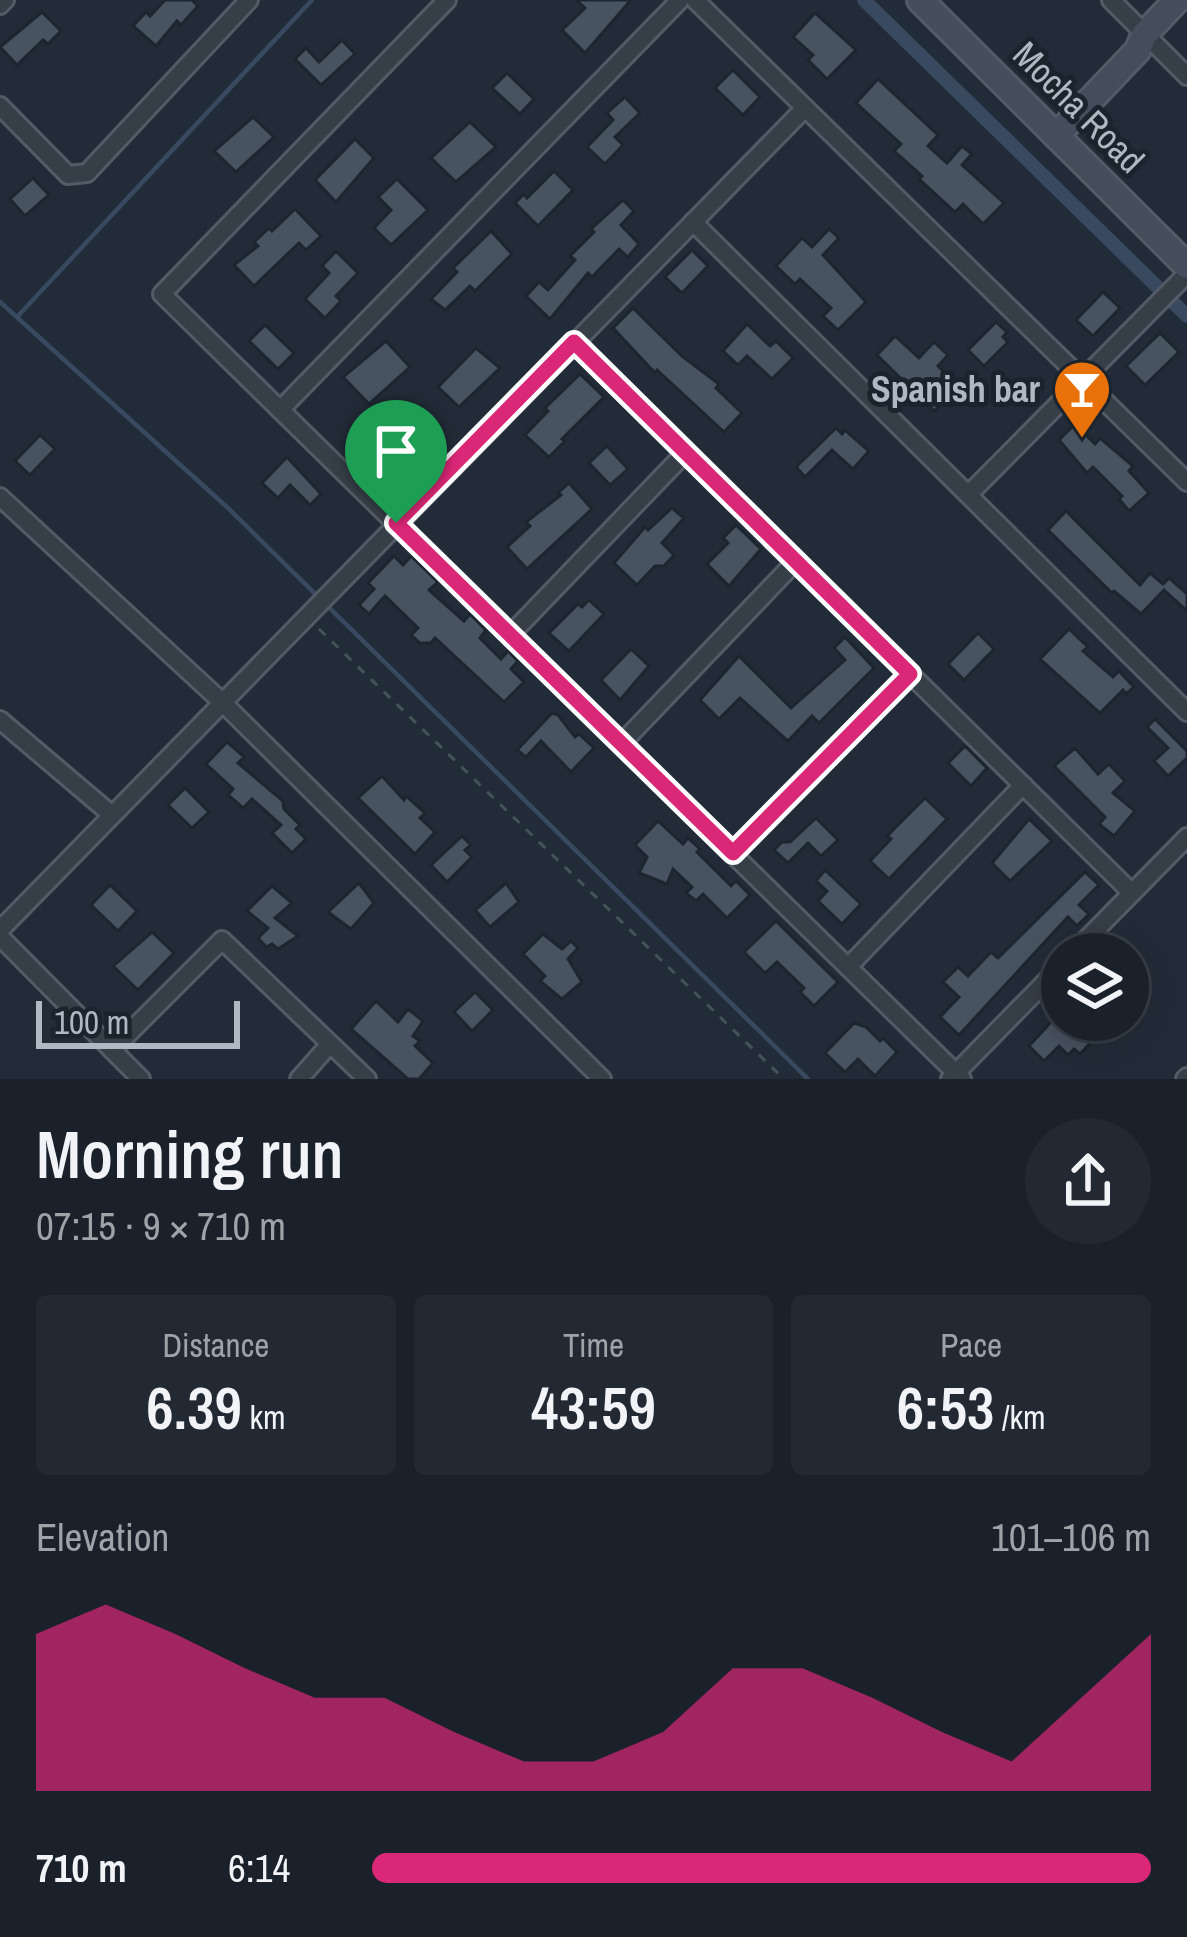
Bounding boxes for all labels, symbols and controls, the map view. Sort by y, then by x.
street label: Mocha Road [1003,31,1155,183]
bar icon: Spanish bar [1051,358,1113,440]
place label: Spanish bar [871,365,1041,413]
pin [345,400,447,523]
icon: arrive [363,418,429,484]
map controls [1041,933,1149,1041]
button: layers [1041,933,1149,1041]
scale bar [36,995,240,1048]
text: 100 m [54,1000,129,1044]
text: Morning run [36,1110,344,1199]
button: share [1025,1118,1151,1244]
text: 07:15 · 9 × 710 m [36,1200,286,1252]
text: Distance [162,1323,269,1367]
text: Time [563,1323,624,1367]
text: Pace [940,1323,1002,1367]
text: 6.39 [146,1367,242,1448]
text: 43:59 [531,1367,656,1448]
text: 6:53 [897,1367,994,1448]
text: km [242,1395,286,1439]
text: /km [994,1395,1046,1439]
text: Elevation [36,1511,169,1563]
text: 101–106 m [991,1511,1151,1563]
text: 710 m [36,1842,127,1894]
text: 6:14 [228,1842,290,1894]

